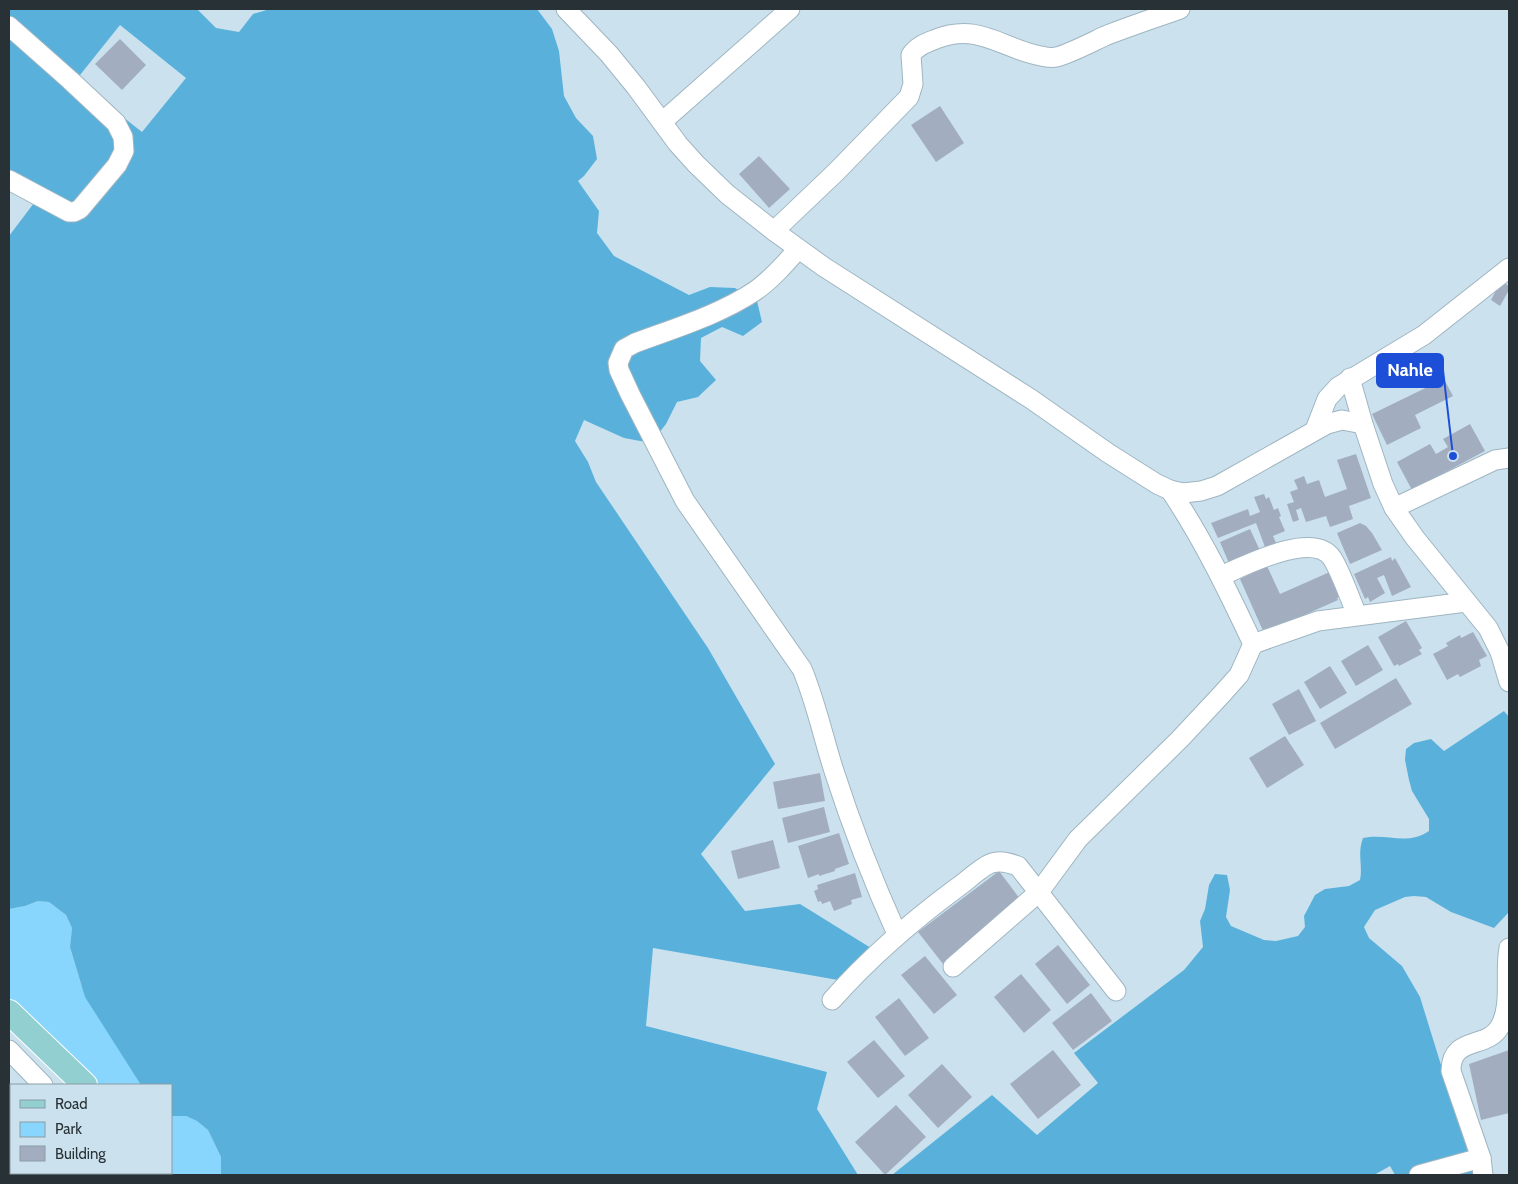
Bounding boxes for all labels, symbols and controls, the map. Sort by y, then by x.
callout: Nahle [1377,354,1443,387]
text: Nahle [1387,359,1433,381]
legend [10,1084,172,1174]
text: Road [55,1095,88,1113]
text: Park [55,1120,82,1138]
text: Building [55,1145,106,1163]

